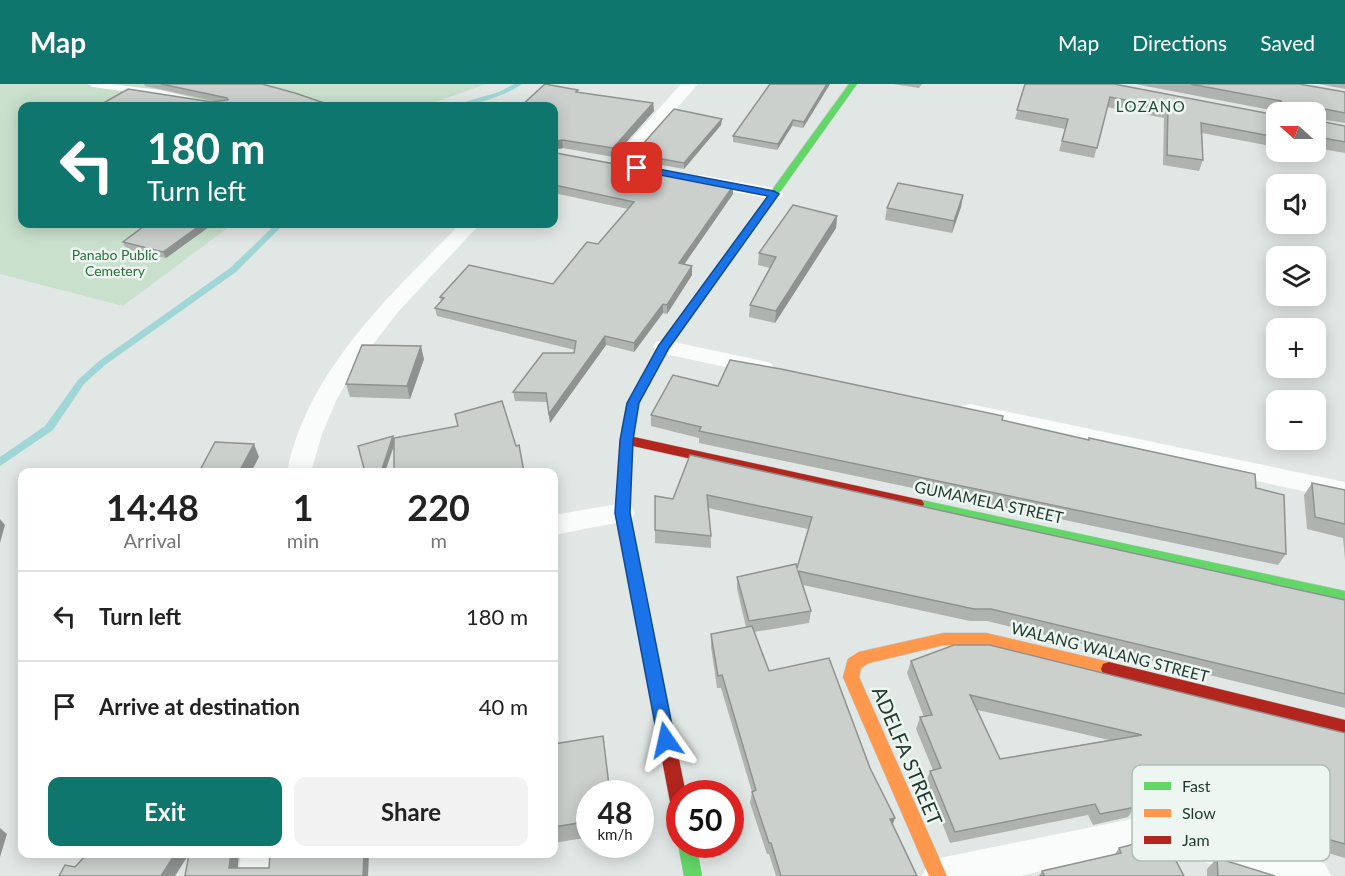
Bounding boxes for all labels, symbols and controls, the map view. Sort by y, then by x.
text: Map [30,25,86,59]
text: Map [1058,30,1099,55]
text: Directions [1132,30,1227,55]
text: Saved [1260,30,1315,55]
district label: LOZANO [1116,97,1186,115]
north arrow [1266,102,1326,162]
map controls [1266,102,1326,450]
text: 180 m [147,123,265,173]
icon: left [48,126,126,204]
pin [611,142,662,193]
icon: arrive [620,151,653,184]
text: Turn left [147,174,246,207]
button: sound [1266,174,1326,234]
park label: Panabo Public Cemetery [72,246,159,279]
button: layers [1266,246,1326,306]
button: + [1266,318,1326,378]
button: − [1266,390,1326,450]
street label: GUMAMELA STREET [913,476,1066,527]
text: 14:48 [106,485,199,529]
text: 1 [293,485,314,529]
text: 220 [407,485,470,529]
text: Arrival [124,528,181,552]
text: min [287,528,319,552]
text: m [430,528,447,552]
icon: left [48,600,81,633]
text: Turn left [99,603,181,630]
text: 180 m [466,603,528,630]
street label: WALANG WALANG STREET [1009,618,1212,685]
street label: ADELFA STREET [868,682,948,829]
icon: arrive [48,690,81,723]
text: Arrive at destination [99,693,300,720]
text: 40 m [479,693,528,720]
position arrow [634,708,698,772]
legend [1132,765,1330,861]
text: Fast [1182,776,1211,795]
button: Exit [48,777,282,846]
button: Share [294,777,528,846]
speed limit sign: 50 [666,780,744,858]
text: 48 [598,794,632,830]
text: Slow [1182,803,1216,822]
text: km/h [597,825,633,843]
text: Jam [1182,830,1210,849]

